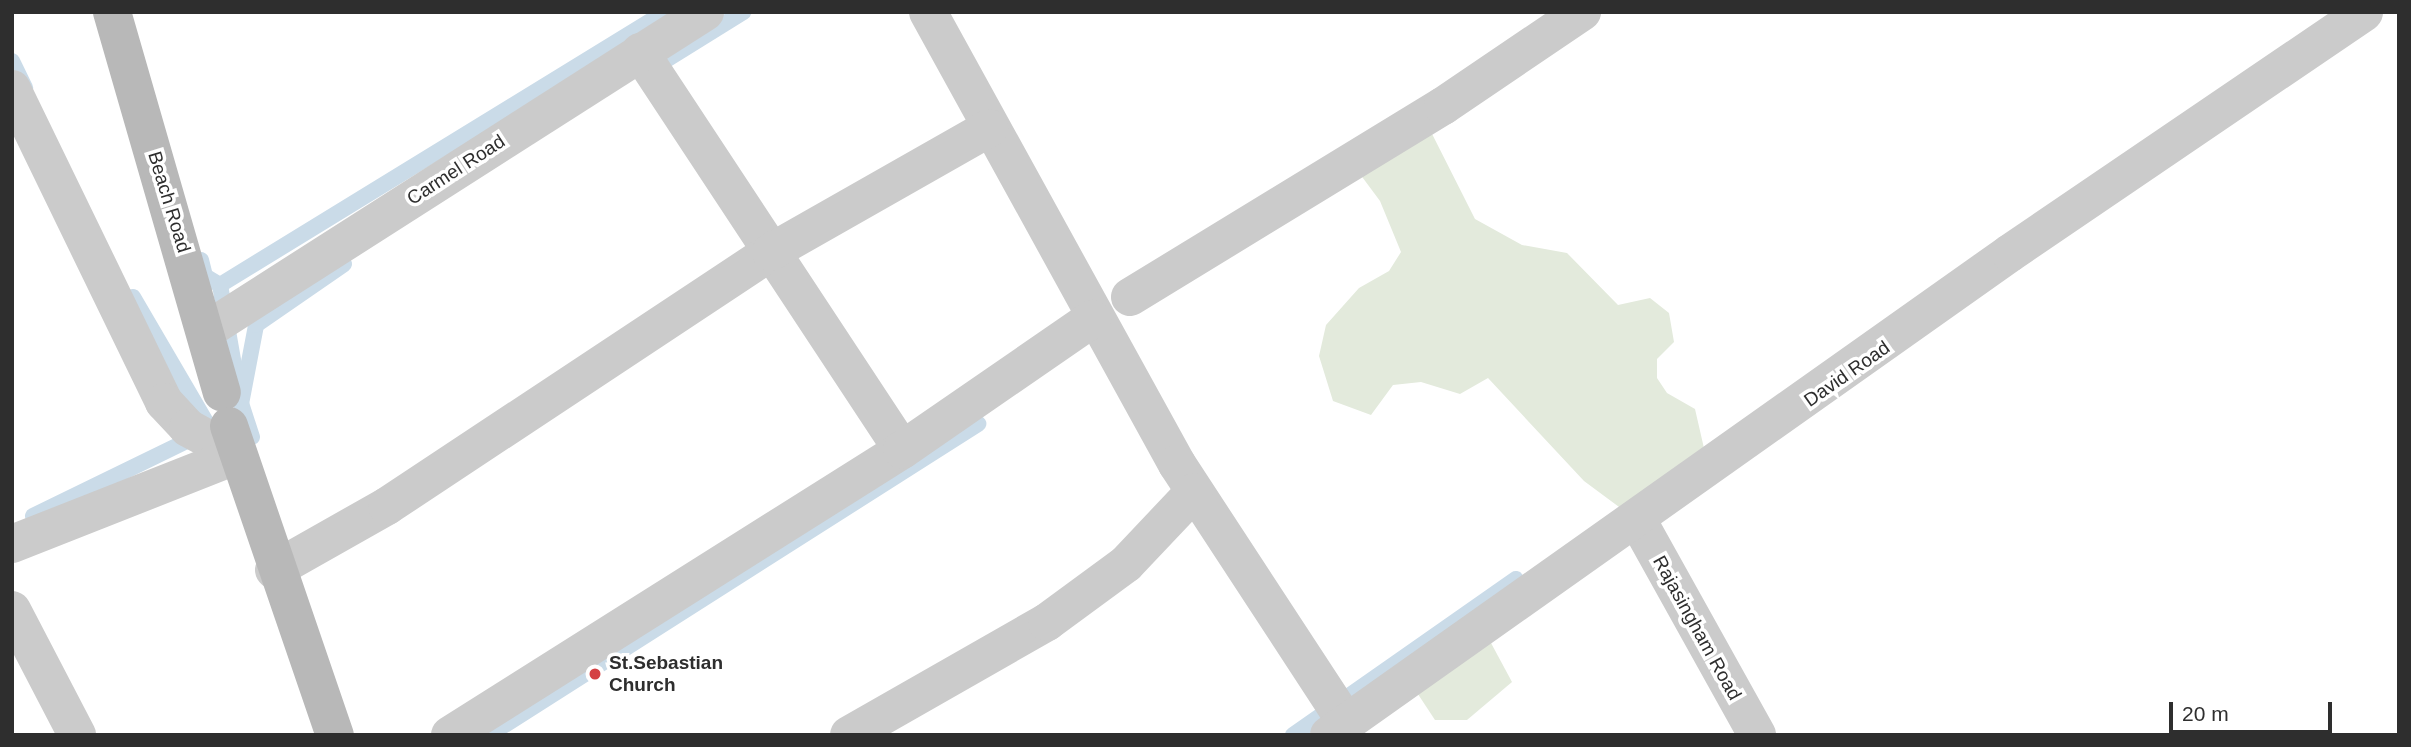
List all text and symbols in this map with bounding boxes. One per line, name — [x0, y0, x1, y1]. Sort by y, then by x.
street label: Carmel Road — [403, 130, 509, 210]
street label: Beach Road — [143, 149, 195, 255]
street label: David Road — [1800, 336, 1894, 412]
street label: Rajasingham Road — [1648, 552, 1746, 704]
place label: St.Sebastian Church — [609, 652, 723, 696]
marker: St.Sebastian Church — [587, 666, 603, 682]
scale bar — [2173, 688, 2336, 732]
text: 20 m — [2182, 702, 2229, 725]

